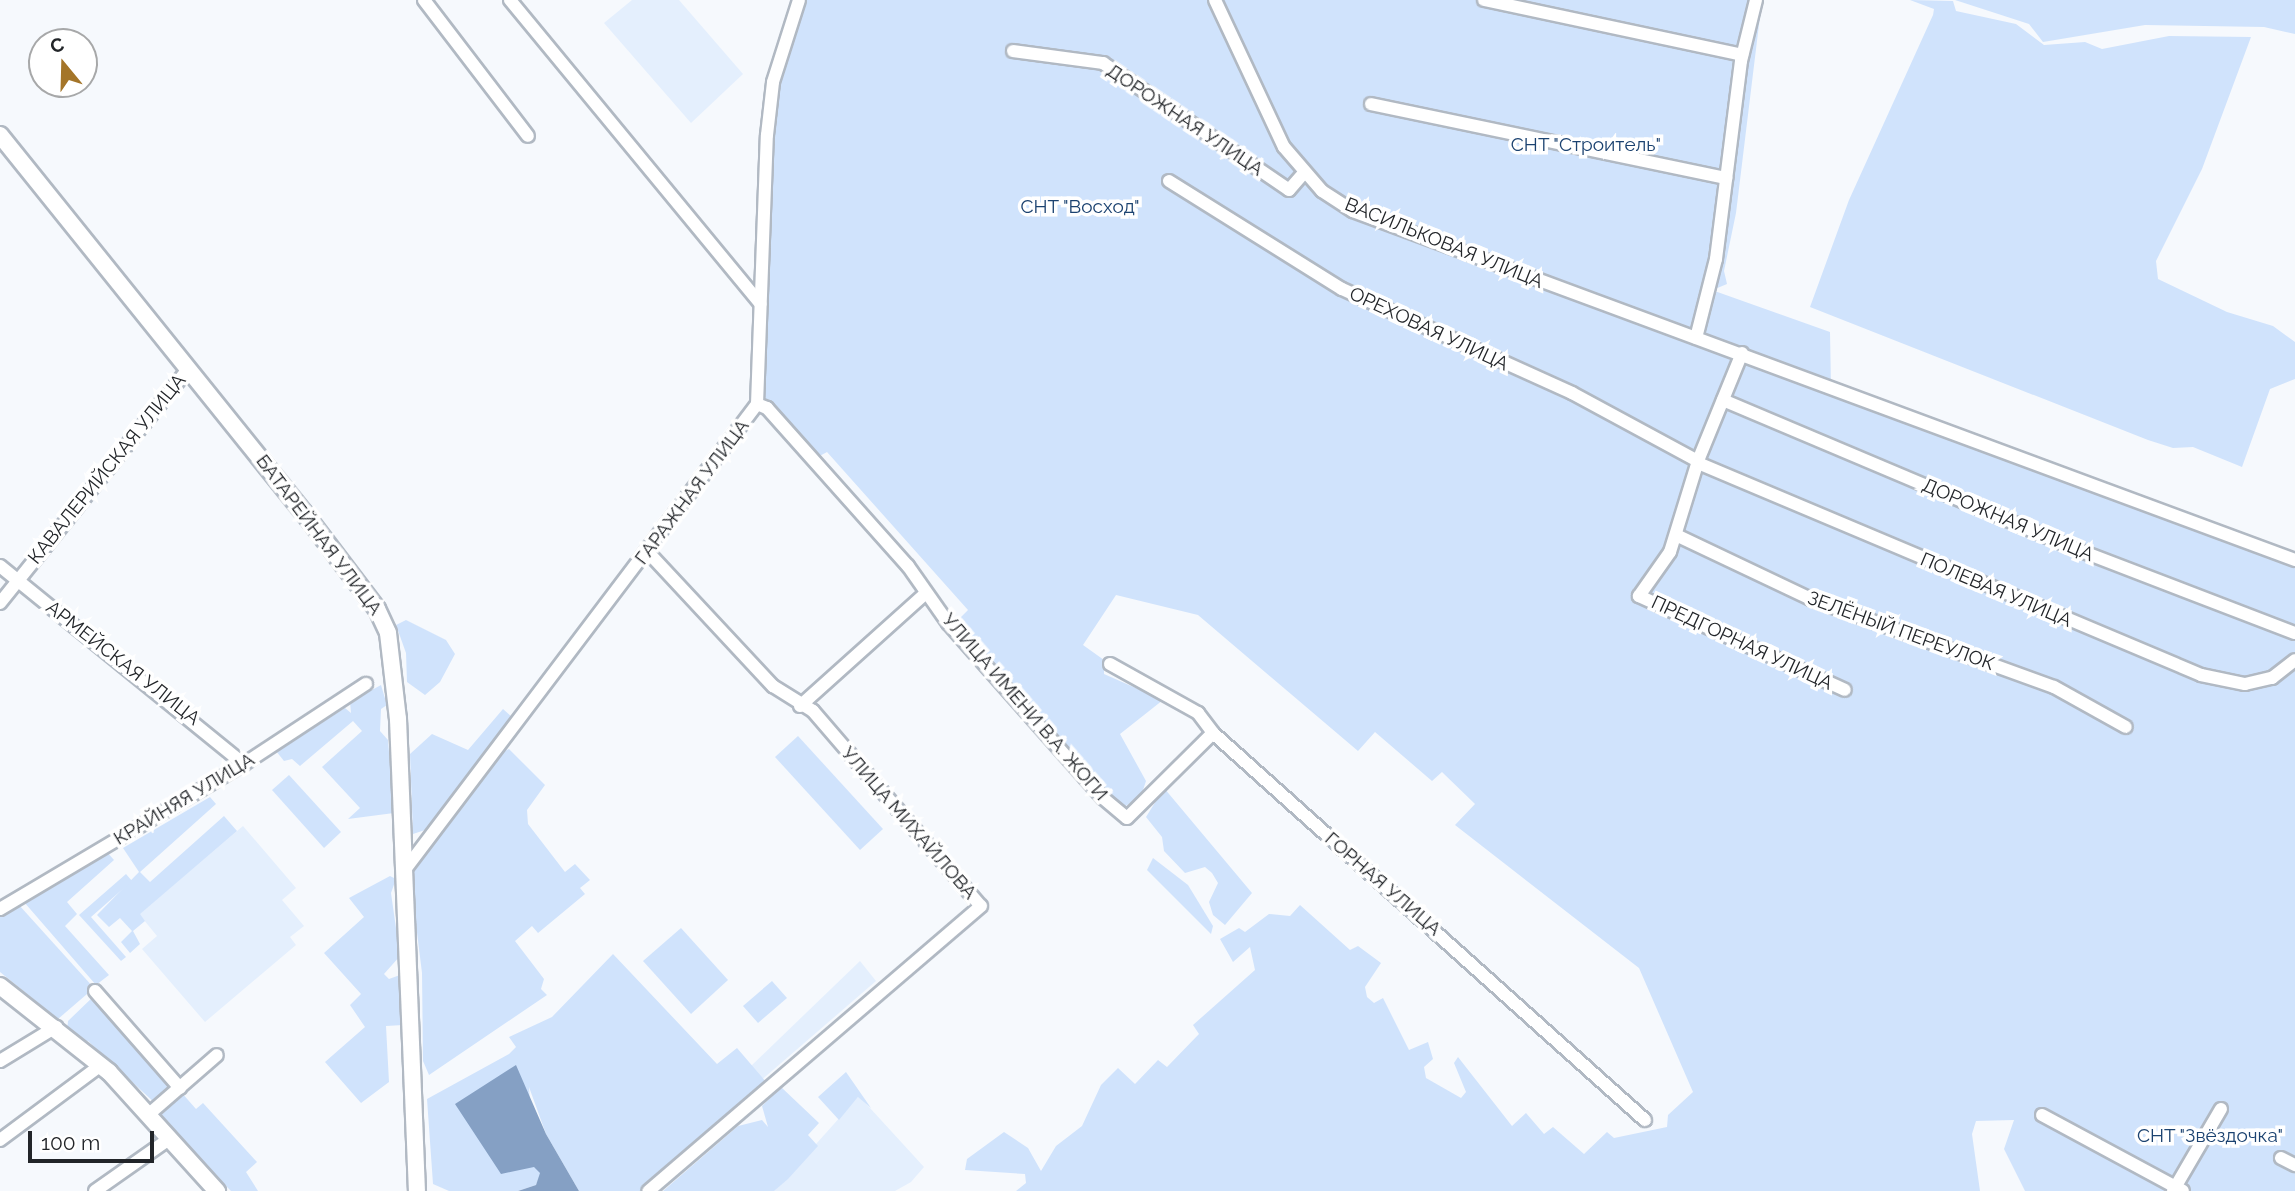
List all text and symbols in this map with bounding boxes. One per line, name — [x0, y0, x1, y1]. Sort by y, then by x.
north arrow — [28, 28, 98, 98]
text: С — [47, 33, 67, 58]
street label: ДОРОЖНАЯ УЛИЦА — [1102, 59, 1268, 181]
park label: СНТ "Строитель" — [1510, 134, 1662, 156]
street label: ВАСИЛЬКОВАЯ УЛИЦА — [1341, 193, 1547, 293]
park label: СНТ "Восход" — [1020, 196, 1140, 218]
street label: ОРЕХОВАЯ УЛИЦА — [1346, 282, 1512, 376]
street label: КАВАЛЕРИЙСКАЯ УЛИЦА — [23, 369, 191, 569]
street label: ГАРАЖНАЯ УЛИЦА — [630, 415, 754, 569]
street label: БАТАРЕЙНАЯ УЛИЦА — [251, 450, 387, 620]
street label: ДОРОЖНАЯ УЛИЦА — [1919, 474, 2097, 566]
street label: ПОЛЕВАЯ УЛИЦА — [1917, 548, 2075, 632]
street label: ЗЕЛЁНЫЙ ПЕРЕУЛОК — [1804, 587, 1998, 675]
street label: ПРЕДГОРНАЯ УЛИЦА — [1648, 591, 1836, 695]
street label: АРМЕЙСКАЯ УЛИЦА — [42, 596, 204, 730]
street label: УЛИЦА ИМЕНИ В.А. ЖОГИ — [937, 608, 1113, 806]
street label: УЛИЦА МИХАЙЛОВА — [836, 742, 982, 904]
street label: КРАЙНЯЯ УЛИЦА — [110, 748, 258, 850]
street label: ГОРНАЯ УЛИЦА — [1320, 827, 1446, 941]
scale bar — [32, 1118, 158, 1162]
park label: СНТ "Звёздочка" — [2136, 1125, 2284, 1147]
text: 100 m — [41, 1130, 100, 1155]

